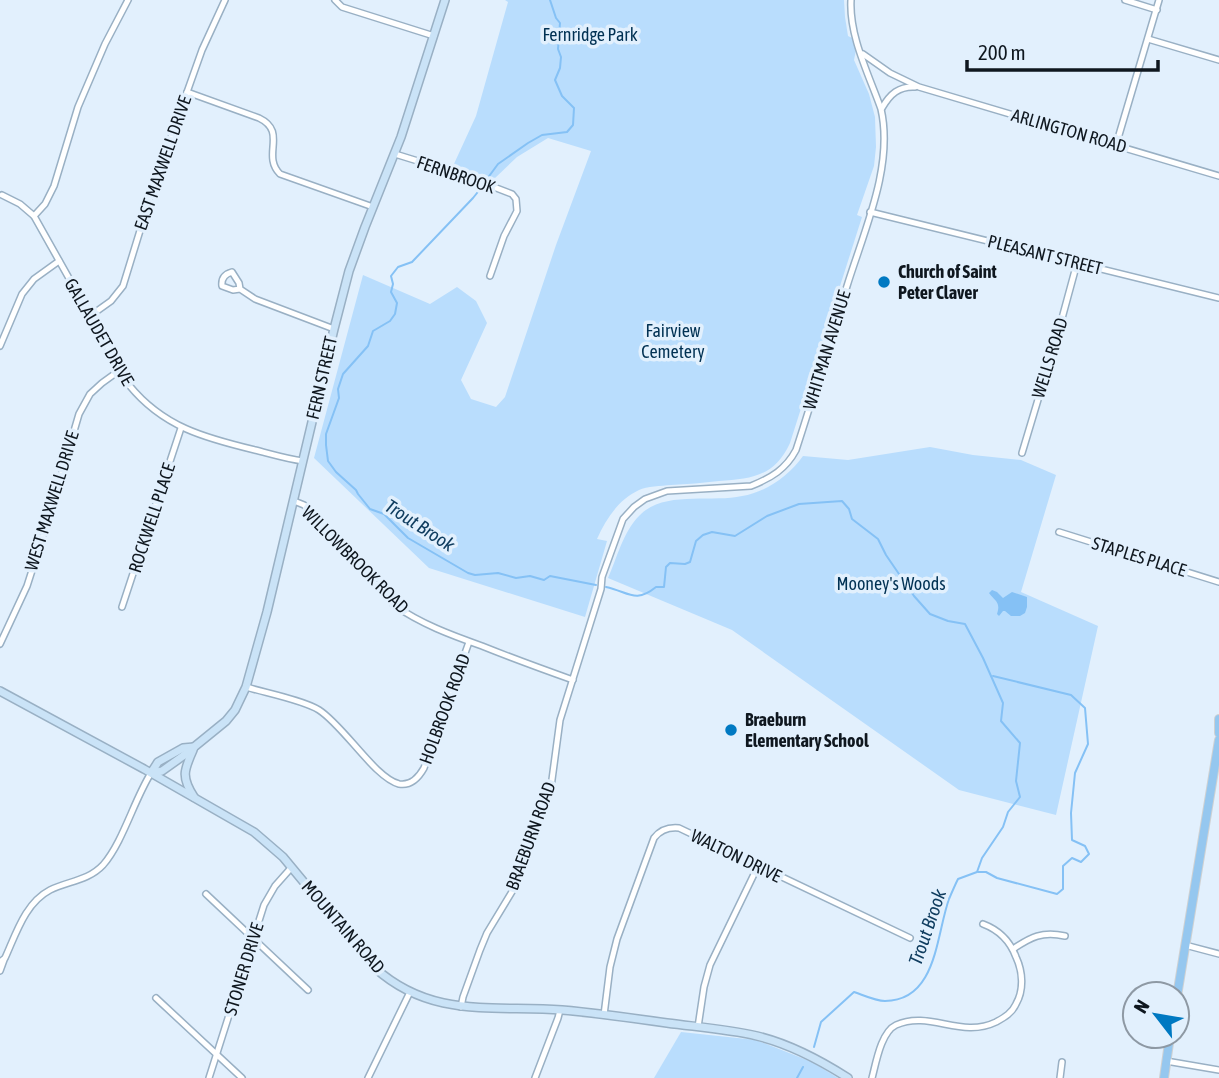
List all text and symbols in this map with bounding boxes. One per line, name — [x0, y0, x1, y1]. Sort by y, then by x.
park label: Fernridge Park — [542, 24, 638, 45]
scale bar — [967, 28, 1158, 72]
text: 200 m — [978, 40, 1026, 64]
street label: EAST MAXWELL DRIVE — [130, 93, 195, 233]
street label: ARLINGTON ROAD — [1009, 104, 1129, 157]
street label: FERNBROOK — [414, 151, 498, 198]
street label: PLEASANT STREET — [986, 230, 1105, 279]
place label: Church of Saint Peter Claver — [898, 261, 997, 303]
marker: Church of Saint Peter Claver — [876, 274, 892, 290]
street label: GALLAUDET DRIVE — [60, 275, 139, 389]
street label: WHITMAN AVENUE — [798, 287, 855, 412]
street label: WELLS ROAD — [1027, 315, 1072, 401]
park label: Fairview Cemetery — [641, 320, 705, 362]
street label: FERN STREET — [302, 334, 341, 422]
street label: WEST MAXWELL DRIVE — [20, 428, 83, 573]
street label: ROCKWELL PLACE — [124, 460, 179, 575]
water label: Trout Brook — [381, 494, 460, 556]
street label: WILLOWBROOK ROAD — [298, 502, 413, 617]
street label: STAPLES PLACE — [1089, 532, 1189, 581]
park label: Mooney's Woods — [836, 573, 946, 594]
street label: HOLBROOK ROAD — [415, 651, 474, 767]
place label: Braeburn Elementary School — [745, 709, 869, 751]
marker: Braeburn Elementary School — [723, 722, 739, 738]
street label: BRAEBURN ROAD — [501, 779, 560, 893]
street label: WALTON DRIVE — [688, 825, 785, 887]
street label: MOUNTAIN ROAD — [297, 876, 389, 977]
water label: Trout Brook — [904, 886, 950, 968]
street label: STONER DRIVE — [220, 920, 268, 1018]
north arrow — [1121, 980, 1191, 1050]
text: N — [1129, 996, 1154, 1017]

